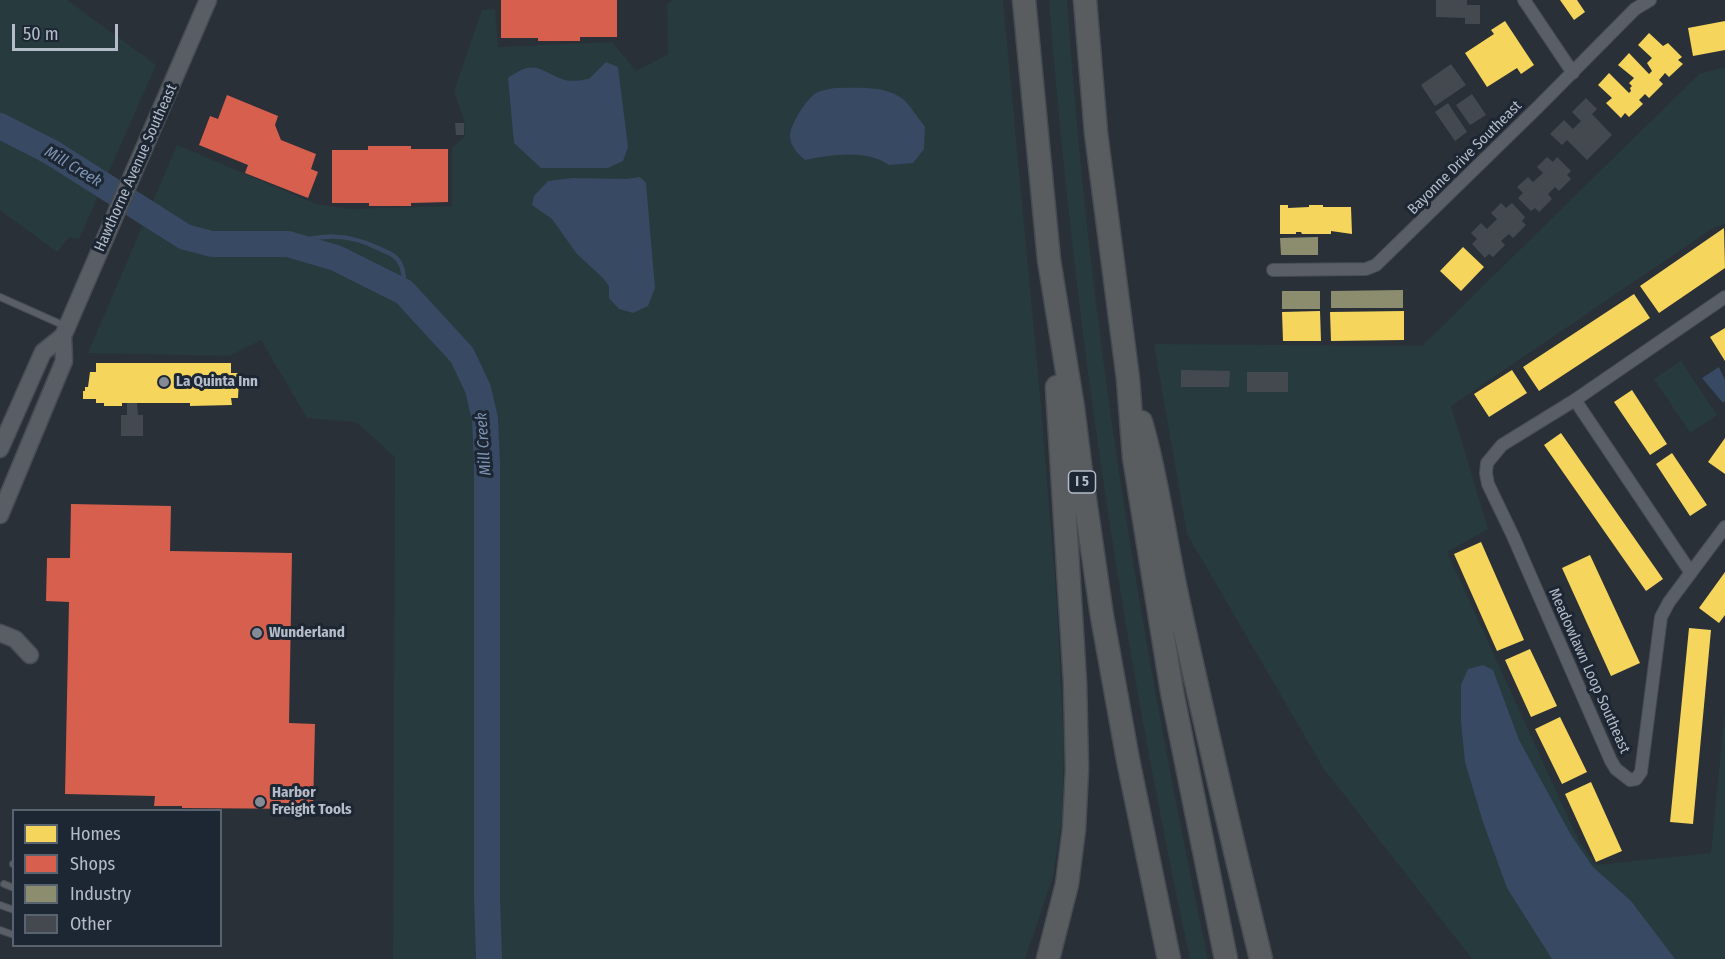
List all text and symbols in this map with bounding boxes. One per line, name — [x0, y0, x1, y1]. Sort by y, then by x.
scale bar — [15, 12, 122, 50]
text: 50 m — [23, 23, 59, 45]
street label: Hawthorne Avenue Southeast — [91, 81, 181, 255]
street label: Bayonne Drive Southeast — [1404, 97, 1526, 219]
water label: Mill Creek — [41, 142, 105, 192]
place label: La Quinta Inn — [176, 373, 258, 391]
marker: La Quinta Inn — [157, 375, 171, 389]
water label: Mill Creek — [472, 412, 496, 476]
road number: I 5 — [1068, 471, 1096, 493]
street label: Meadowlawn Loop Southeast — [1544, 586, 1634, 756]
place label: Wunderland — [269, 624, 345, 642]
marker: Wunderland — [250, 626, 264, 640]
place label: Harbor Freight Tools — [272, 784, 352, 819]
marker: Harbor Freight Tools — [253, 795, 267, 809]
legend — [12, 809, 222, 947]
text: Homes — [70, 823, 121, 845]
text: Shops — [70, 853, 115, 875]
text: Industry — [70, 883, 131, 905]
text: Other — [70, 913, 112, 935]

